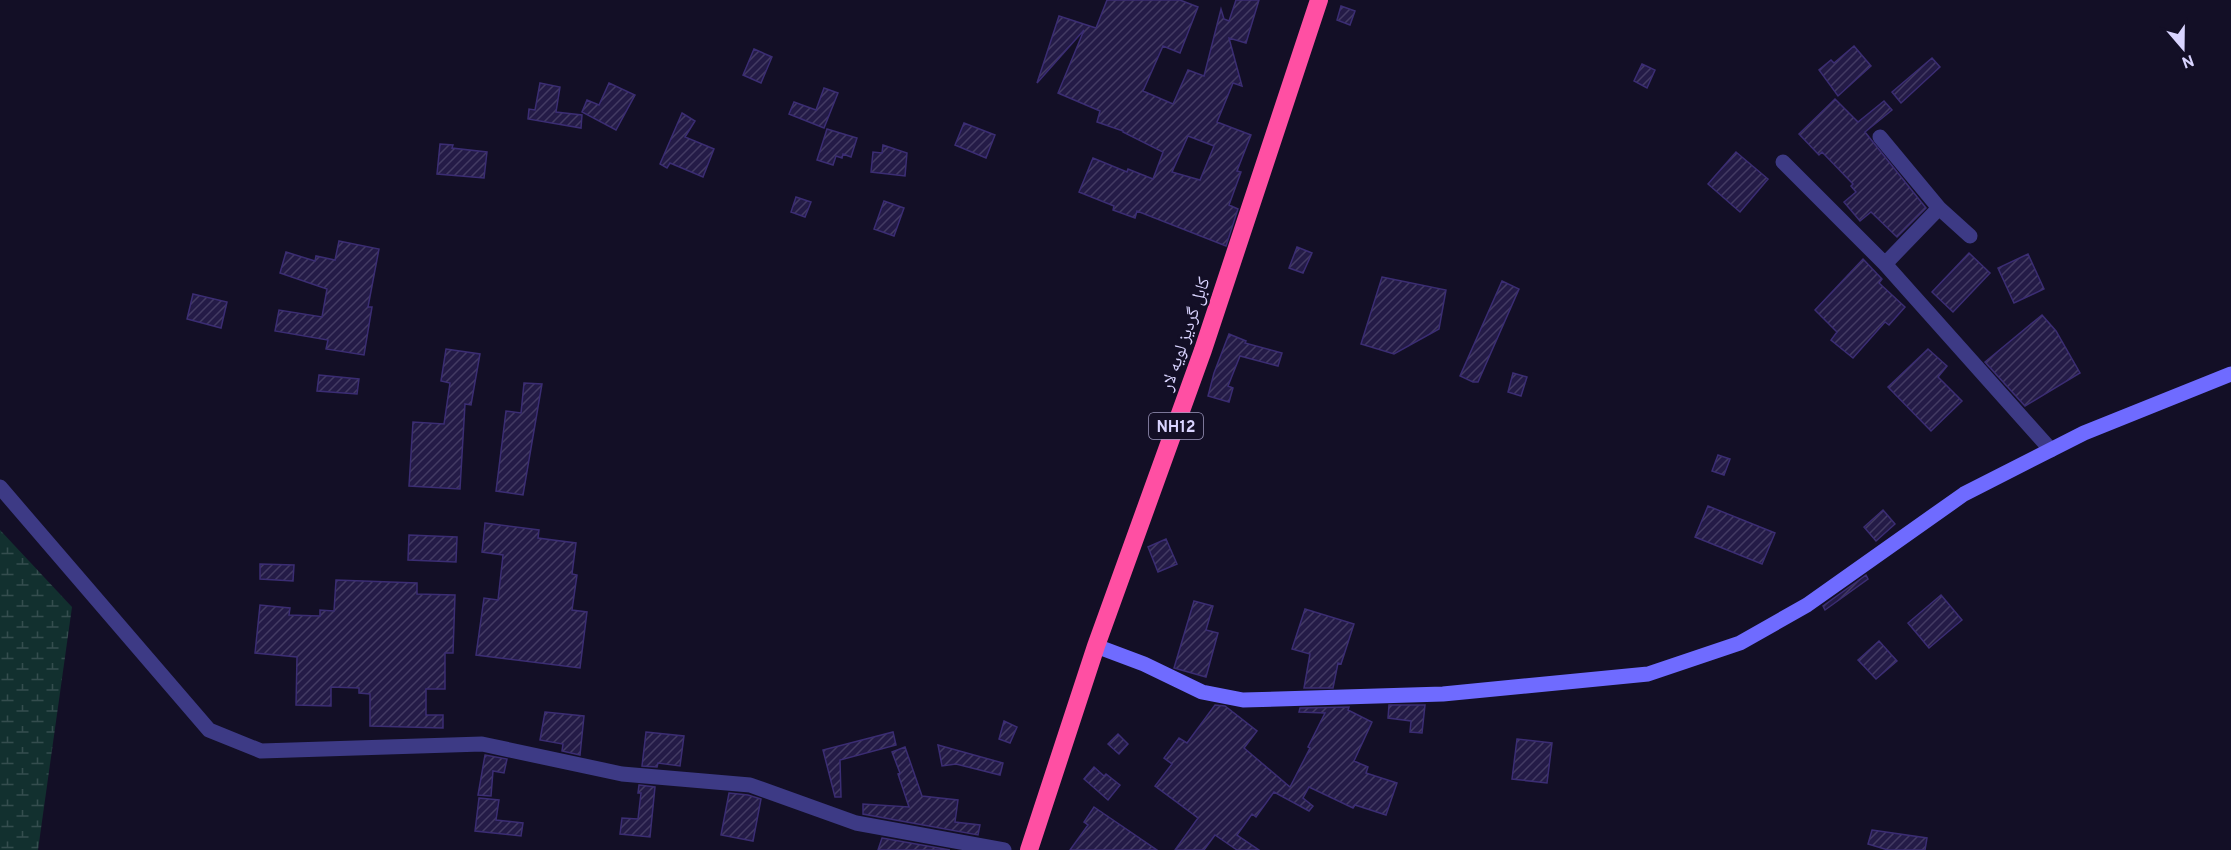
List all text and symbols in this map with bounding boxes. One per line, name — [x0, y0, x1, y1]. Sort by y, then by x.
north arrow — [2153, 18, 2213, 78]
text: N — [2179, 49, 2196, 72]
street label: کابل گردیز لویه لار — [1156, 274, 1217, 395]
road number: NH12 — [1149, 413, 1203, 439]

